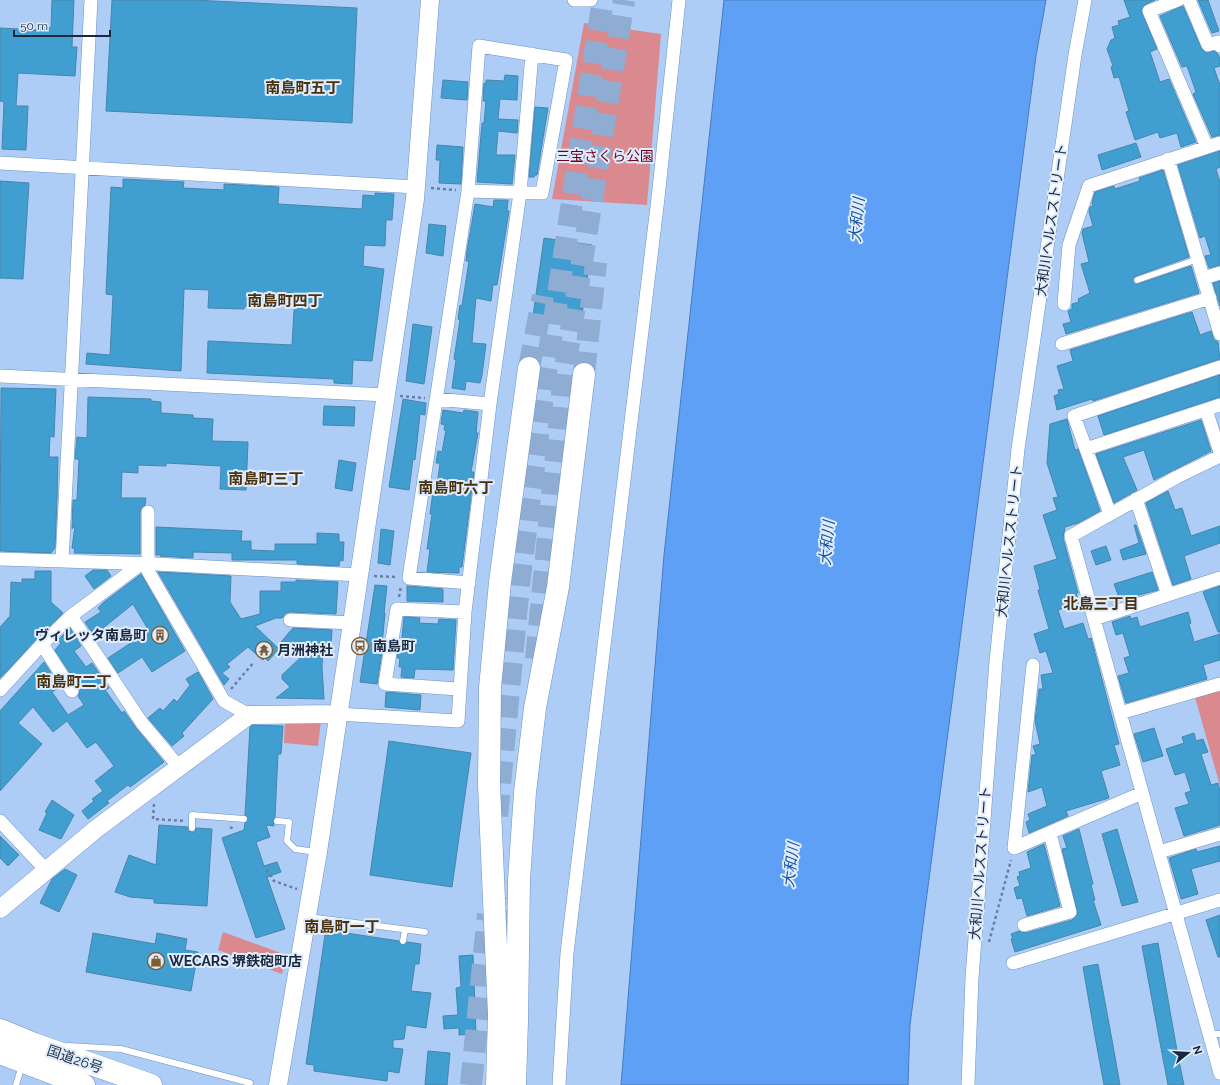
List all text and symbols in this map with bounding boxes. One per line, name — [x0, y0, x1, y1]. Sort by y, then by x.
scale bar — [14, 12, 110, 38]
text: 50 m — [20, 19, 48, 33]
district label: 南島町五丁 — [265, 79, 341, 97]
street label: 大和川ヘルスストリート — [1032, 143, 1070, 297]
park label: 三宝さくら公園 — [556, 148, 654, 164]
water label: 大和川 — [846, 195, 868, 243]
district label: 南島町四丁 — [247, 292, 323, 310]
street label: 大和川ヘルスストリート — [993, 464, 1025, 618]
district label: 南島町三丁 — [228, 470, 304, 488]
district label: 南島町六丁 — [418, 479, 494, 497]
water label: 大和川 — [816, 518, 838, 566]
district label: 北島三丁目 — [1063, 595, 1139, 613]
building icon: ヴィレッタ南島町 — [150, 625, 170, 645]
place label: ヴィレッタ南島町 — [35, 627, 147, 643]
bus stop icon: 南島町 — [350, 636, 370, 656]
place label: 南島町 — [373, 638, 415, 654]
temple icon: 月洲神社 — [254, 640, 274, 660]
place label: 月洲神社 — [277, 642, 333, 658]
district label: 南島町二丁 — [36, 673, 112, 691]
street label: 大和川ヘルスストリート — [967, 786, 993, 940]
water label: 大和川 — [779, 840, 803, 888]
district label: 南島町一丁 — [304, 918, 380, 936]
shop icon: WECARS 堺鉄砲町店 — [146, 951, 166, 971]
place label: WECARS 堺鉄砲町店 — [169, 953, 302, 969]
north arrow — [1168, 1033, 1208, 1073]
street label: 国道26号 — [45, 1042, 105, 1076]
text: N — [1190, 1044, 1205, 1056]

